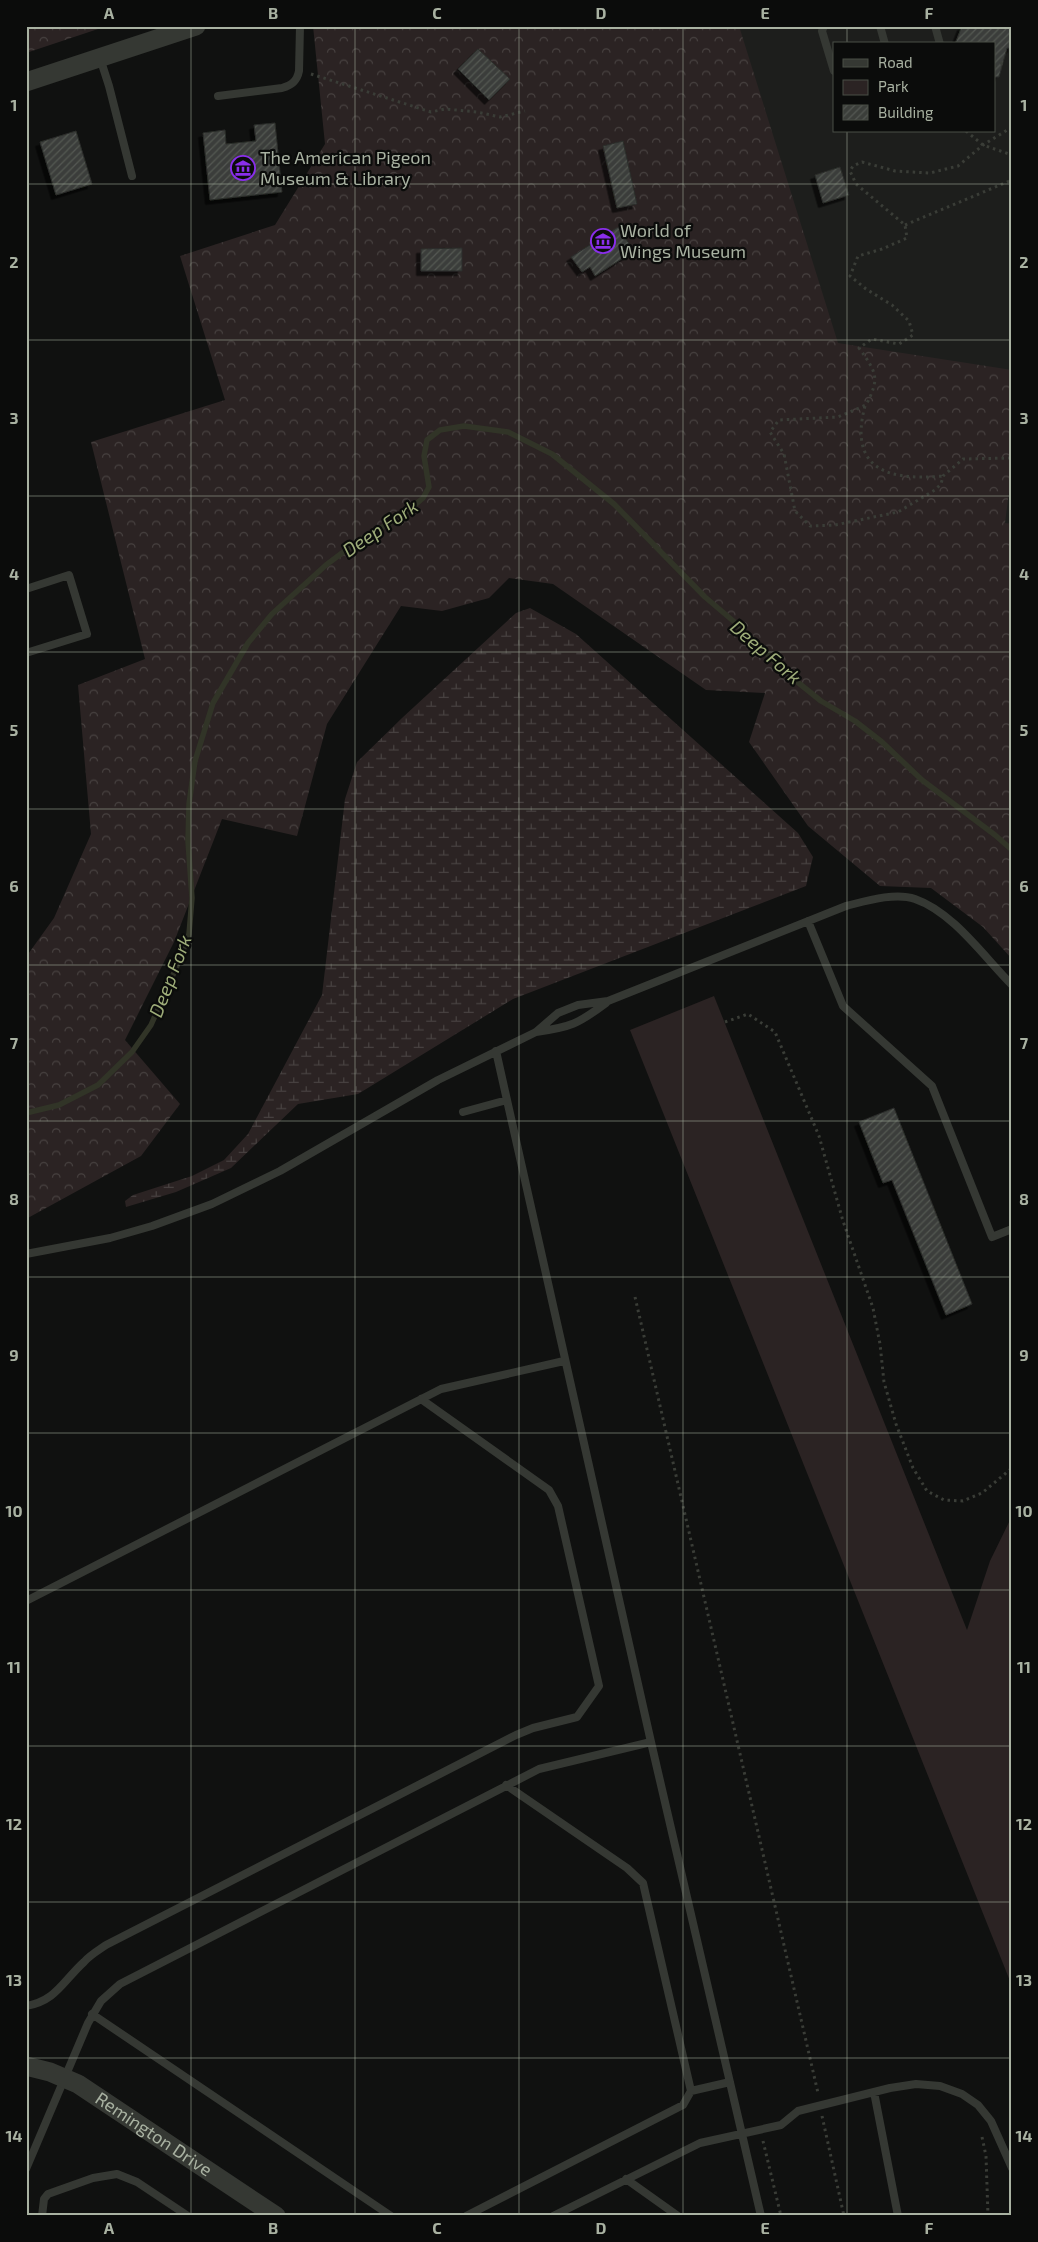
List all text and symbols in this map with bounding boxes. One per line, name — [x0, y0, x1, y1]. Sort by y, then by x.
text: A — [104, 3, 115, 22]
text: B — [268, 3, 278, 22]
text: C — [432, 3, 442, 22]
text: D — [596, 3, 607, 22]
text: E — [760, 3, 770, 22]
text: F — [925, 3, 934, 22]
legend — [833, 42, 996, 132]
text: Road — [878, 53, 913, 71]
text: Park — [878, 77, 909, 95]
text: 1 — [11, 95, 17, 114]
text: 1 — [1021, 95, 1027, 114]
text: Building — [878, 103, 934, 121]
place label: The American Pigeon Museum & Library — [260, 146, 431, 189]
museum icon: The American Pigeon Museum & Library — [230, 155, 256, 181]
place label: World of Wings Museum — [620, 219, 746, 262]
museum icon: World of Wings Museum — [590, 228, 616, 254]
text: 2 — [9, 252, 19, 271]
text: 2 — [1019, 252, 1029, 271]
text: 3 — [9, 408, 19, 427]
text: 3 — [1019, 408, 1029, 427]
water label: Deep Fork — [338, 494, 422, 561]
text: 4 — [9, 564, 19, 583]
text: 4 — [1019, 564, 1029, 583]
water label: Deep Fork — [726, 615, 806, 689]
text: 5 — [10, 720, 19, 739]
text: 5 — [1020, 720, 1029, 739]
text: 6 — [9, 876, 19, 895]
text: 6 — [1019, 876, 1029, 895]
water label: Deep Fork — [143, 931, 196, 1020]
text: 7 — [10, 1033, 19, 1052]
text: 7 — [1020, 1033, 1029, 1052]
text: 8 — [9, 1189, 19, 1208]
text: 8 — [1019, 1189, 1029, 1208]
text: 9 — [9, 1345, 19, 1364]
text: 9 — [1019, 1345, 1029, 1364]
text: 10 — [5, 1501, 23, 1520]
text: 10 — [1015, 1501, 1033, 1520]
text: 11 — [7, 1657, 21, 1676]
text: 11 — [1017, 1657, 1031, 1676]
text: 12 — [6, 1814, 22, 1833]
text: 12 — [1016, 1814, 1032, 1833]
text: 13 — [6, 1970, 22, 1989]
text: 13 — [1016, 1970, 1032, 1989]
street label: Remington Drive — [92, 2087, 217, 2180]
text: 14 — [5, 2126, 23, 2145]
text: 14 — [1015, 2126, 1033, 2145]
text: A — [104, 2218, 115, 2237]
text: B — [268, 2218, 278, 2237]
text: C — [432, 2218, 442, 2237]
text: D — [596, 2218, 607, 2237]
text: E — [760, 2218, 770, 2237]
text: F — [925, 2218, 934, 2237]

